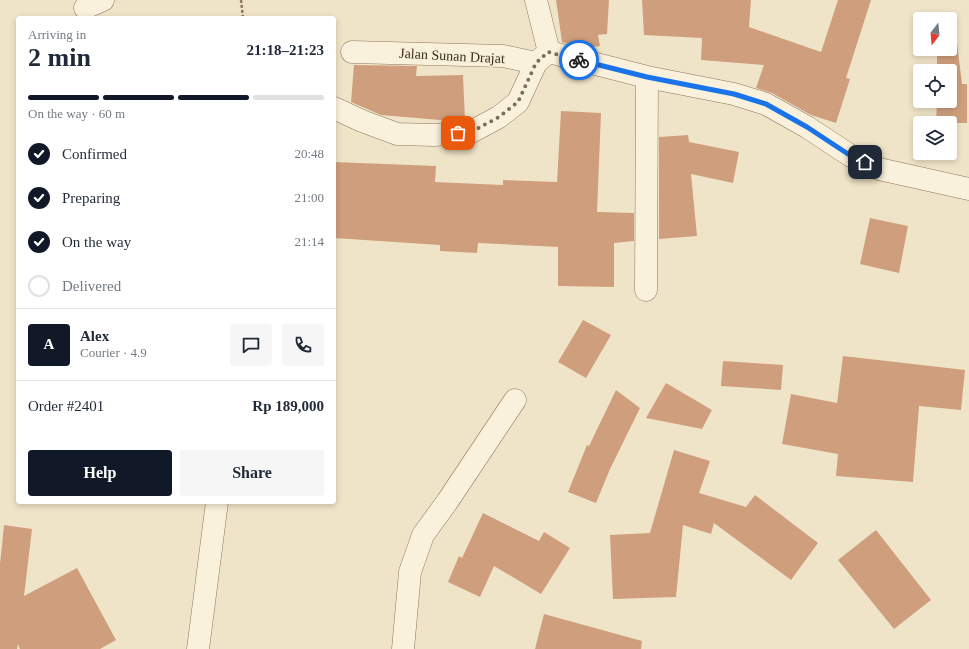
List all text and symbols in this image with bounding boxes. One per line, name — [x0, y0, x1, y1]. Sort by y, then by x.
north arrow — [913, 12, 957, 56]
map controls — [913, 12, 957, 160]
text: Arriving in — [28, 27, 86, 42]
courier — [559, 40, 599, 80]
text: 21:18–21:23 — [247, 42, 324, 58]
text: 2 min — [28, 43, 91, 72]
street label: Jalan Sunan Drajat — [399, 46, 505, 66]
icon: bike — [568, 49, 590, 71]
button: locate — [913, 64, 957, 108]
text: On the way · 60 m — [28, 106, 125, 121]
pin — [441, 116, 475, 150]
button: layers — [913, 116, 957, 160]
icon: bag — [447, 122, 469, 144]
icon: check — [28, 143, 50, 165]
pin — [848, 145, 882, 179]
text: Confirmed — [62, 146, 127, 162]
text: 20:48 — [294, 146, 324, 161]
icon: home — [854, 151, 876, 173]
icon: check — [28, 187, 50, 209]
text: Preparing — [62, 190, 120, 206]
text: 21:00 — [294, 190, 324, 205]
icon: check — [28, 231, 50, 253]
text: On the way — [62, 234, 131, 250]
text: 21:14 — [294, 234, 324, 249]
text: Delivered — [62, 278, 121, 294]
button: chat — [230, 324, 272, 366]
button: phone — [282, 324, 324, 366]
text: Alex — [80, 328, 109, 344]
text: A — [44, 336, 54, 352]
text: Courier · 4.9 — [80, 345, 147, 360]
text: Order #2401 — [28, 398, 104, 414]
text: Rp 189,000 — [252, 398, 324, 414]
button: Help — [28, 450, 172, 496]
button: Share — [180, 450, 324, 496]

